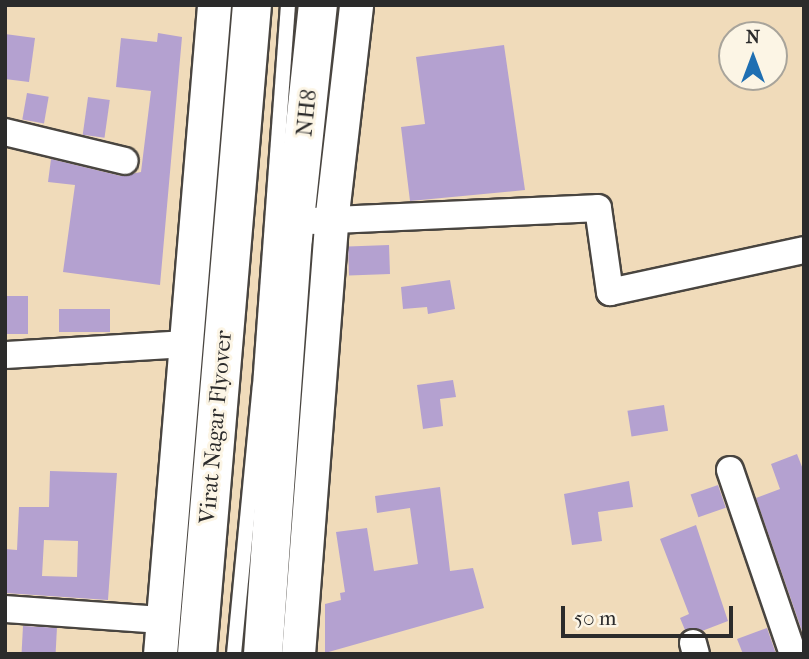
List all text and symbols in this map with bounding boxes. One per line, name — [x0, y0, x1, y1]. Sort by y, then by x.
north arrow — [718, 21, 788, 91]
text: N — [746, 26, 760, 48]
street label: NH8 — [291, 88, 323, 138]
street label: Virat Nagar Flyover — [194, 329, 238, 525]
scale bar — [564, 592, 736, 636]
text: 50 m — [574, 606, 617, 630]

